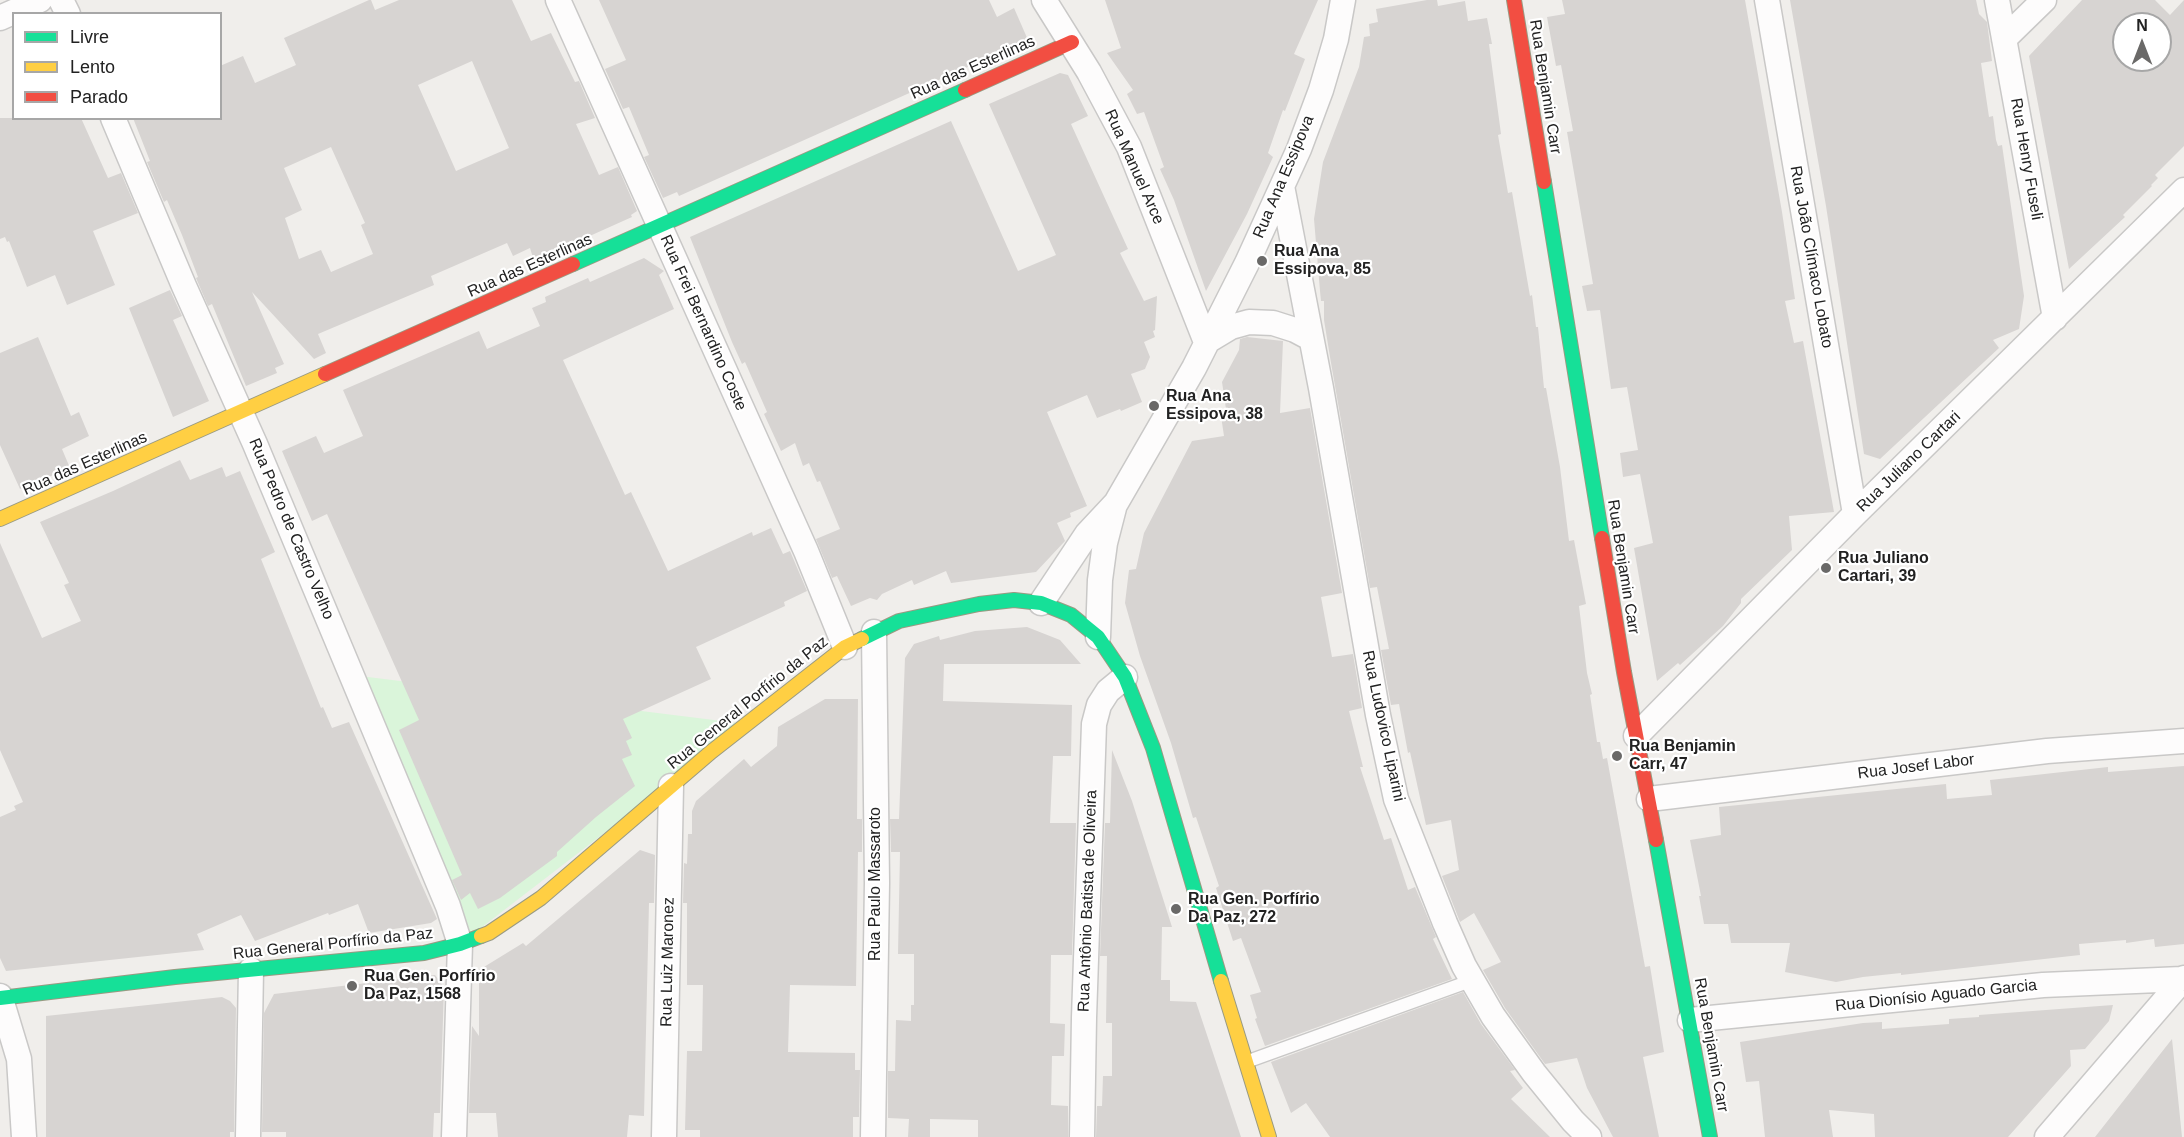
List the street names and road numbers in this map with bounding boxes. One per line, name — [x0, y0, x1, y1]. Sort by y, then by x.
street label: Rua Benjamin Carr — [1525, 18, 1565, 156]
street label: Rua das Esterlinas — [908, 32, 1038, 104]
street label: Rua Henry Fuseli — [2006, 96, 2046, 222]
street label: Rua Manuel Arce — [1100, 107, 1168, 227]
street label: Rua Ana Essipova — [1249, 113, 1319, 241]
street label: Rua João Clímaco Lobato — [1785, 164, 1837, 350]
street label: Rua das Esterlinas — [465, 230, 595, 302]
street label: Rua Frei Bernardino Coste — [656, 232, 750, 414]
street label: Rua Juliano Cartari — [1853, 408, 1965, 516]
street label: Rua das Esterlinas — [20, 428, 150, 500]
street label: Rua Pedro de Castro Velho — [244, 436, 338, 622]
street label: Rua Benjamin Carr — [1603, 498, 1643, 636]
street label: Rua General Porfírio da Paz — [664, 632, 832, 774]
street label: Rua Ludovico Liparini — [1358, 649, 1408, 803]
street label: Rua Josef Labor — [1857, 750, 1975, 784]
street label: Rua Antônio Batista de Oliveira — [1075, 790, 1101, 1012]
street label: Rua Paulo Massaroto — [866, 807, 886, 961]
street label: Rua Luiz Maronez — [657, 897, 679, 1027]
street label: Rua General Porfírio da Paz — [232, 924, 434, 964]
street label: Rua Benjamin Carr — [1690, 976, 1732, 1114]
street label: Rua Dionísio Aguado Garcia — [1834, 976, 2038, 1016]

